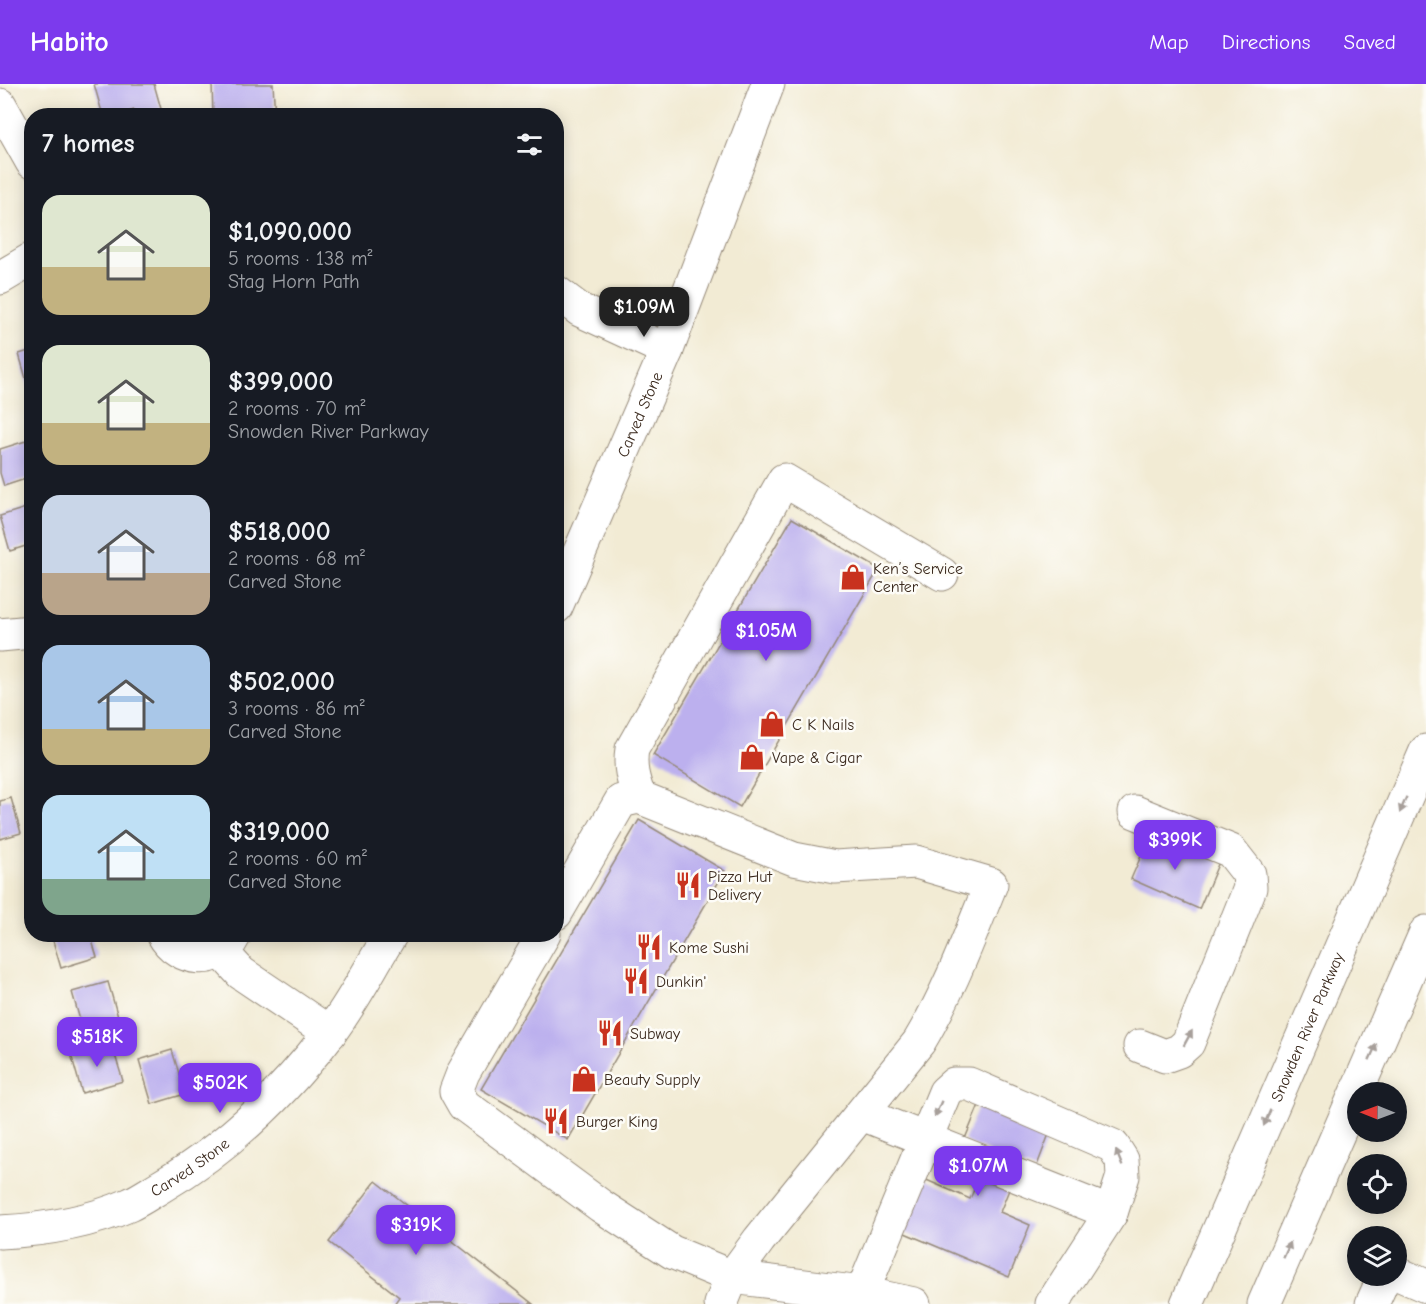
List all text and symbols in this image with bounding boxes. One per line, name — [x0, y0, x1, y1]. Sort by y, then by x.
text: Habito — [30, 26, 109, 58]
text: Map — [1149, 30, 1189, 54]
text: Directions — [1222, 30, 1311, 54]
text: Saved — [1344, 30, 1396, 54]
icon: filters — [513, 128, 546, 161]
text: 7 homes — [42, 129, 135, 159]
text: $1,090,000 — [228, 217, 352, 247]
icon: home — [90, 219, 162, 291]
text: 5 rooms · 138 m² — [228, 247, 373, 270]
text: Stag Horn Path — [228, 270, 360, 293]
pin: $1.09M — [595, 287, 693, 338]
text: $1.09M — [613, 295, 675, 318]
text: $399,000 — [228, 367, 333, 397]
icon: home — [90, 369, 162, 441]
street label: Carved Stone — [614, 369, 666, 460]
text: 2 rooms · 70 m² — [228, 397, 365, 420]
text: Snowden River Parkway — [228, 420, 429, 443]
text: $518,000 — [228, 517, 331, 547]
icon: home — [90, 519, 162, 591]
text: 2 rooms · 68 m² — [228, 547, 365, 570]
place label: Ken’s Service Center — [873, 560, 963, 596]
shop icon: Ken’s Service Center — [838, 562, 868, 592]
text: Carved Stone — [228, 570, 342, 593]
pin: $1.05M — [717, 611, 815, 662]
text: $1.05M — [735, 619, 797, 642]
text: $502,000 — [228, 667, 335, 697]
icon: home — [90, 669, 162, 741]
text: 3 rooms · 86 m² — [228, 697, 365, 720]
shop icon: C K Nails — [757, 709, 787, 739]
place label: C K Nails — [792, 716, 854, 734]
text: Carved Stone — [228, 720, 342, 743]
shop icon: Vape & Cigar — [737, 742, 767, 772]
place label: Vape & Cigar — [772, 749, 863, 767]
one-way arrow — [1398, 796, 1408, 814]
text: $319,000 — [228, 817, 330, 847]
icon: home — [90, 819, 162, 891]
pin: $399K — [1133, 820, 1217, 871]
text: $399K — [1148, 828, 1202, 851]
text: 2 rooms · 60 m² — [228, 847, 367, 870]
place label: Pizza Hut Delivery — [708, 868, 772, 904]
text: Carved Stone — [228, 870, 342, 893]
restaurant icon: Pizza Hut Delivery — [673, 870, 703, 900]
restaurant icon: Kome Sushi — [634, 932, 664, 962]
place label: Kome Sushi — [669, 939, 749, 957]
street label: Snowden River Parkway — [1268, 949, 1348, 1105]
restaurant icon: Dunkin' — [621, 966, 651, 996]
place label: Dunkin' — [656, 973, 706, 991]
pin: $518K — [55, 1017, 139, 1068]
restaurant icon: Subway — [595, 1018, 625, 1048]
text: $518K — [71, 1025, 123, 1048]
place label: Subway — [630, 1025, 681, 1043]
one-way arrow — [1183, 1029, 1193, 1047]
one-way arrow — [1369, 1044, 1378, 1061]
pin: $502K — [178, 1063, 262, 1114]
shop icon: Beauty Supply — [569, 1064, 599, 1094]
text: $502K — [192, 1071, 248, 1094]
place label: Beauty Supply — [604, 1071, 701, 1089]
north arrow — [1347, 1082, 1407, 1142]
map controls — [1347, 1082, 1407, 1286]
one-way arrow — [933, 1101, 943, 1119]
restaurant icon: Burger King — [541, 1106, 571, 1136]
one-way arrow — [1262, 1110, 1272, 1128]
place label: Burger King — [576, 1113, 658, 1131]
street label: Carved Stone — [147, 1135, 233, 1201]
pin: $1.07M — [929, 1146, 1027, 1197]
one-way arrow — [1114, 1148, 1124, 1166]
text: $1.07M — [948, 1154, 1008, 1177]
button: locate — [1347, 1154, 1407, 1214]
pin: $319K — [374, 1205, 458, 1256]
text: $319K — [390, 1213, 442, 1236]
button: layers — [1347, 1226, 1407, 1286]
one-way arrow — [1282, 1241, 1292, 1259]

